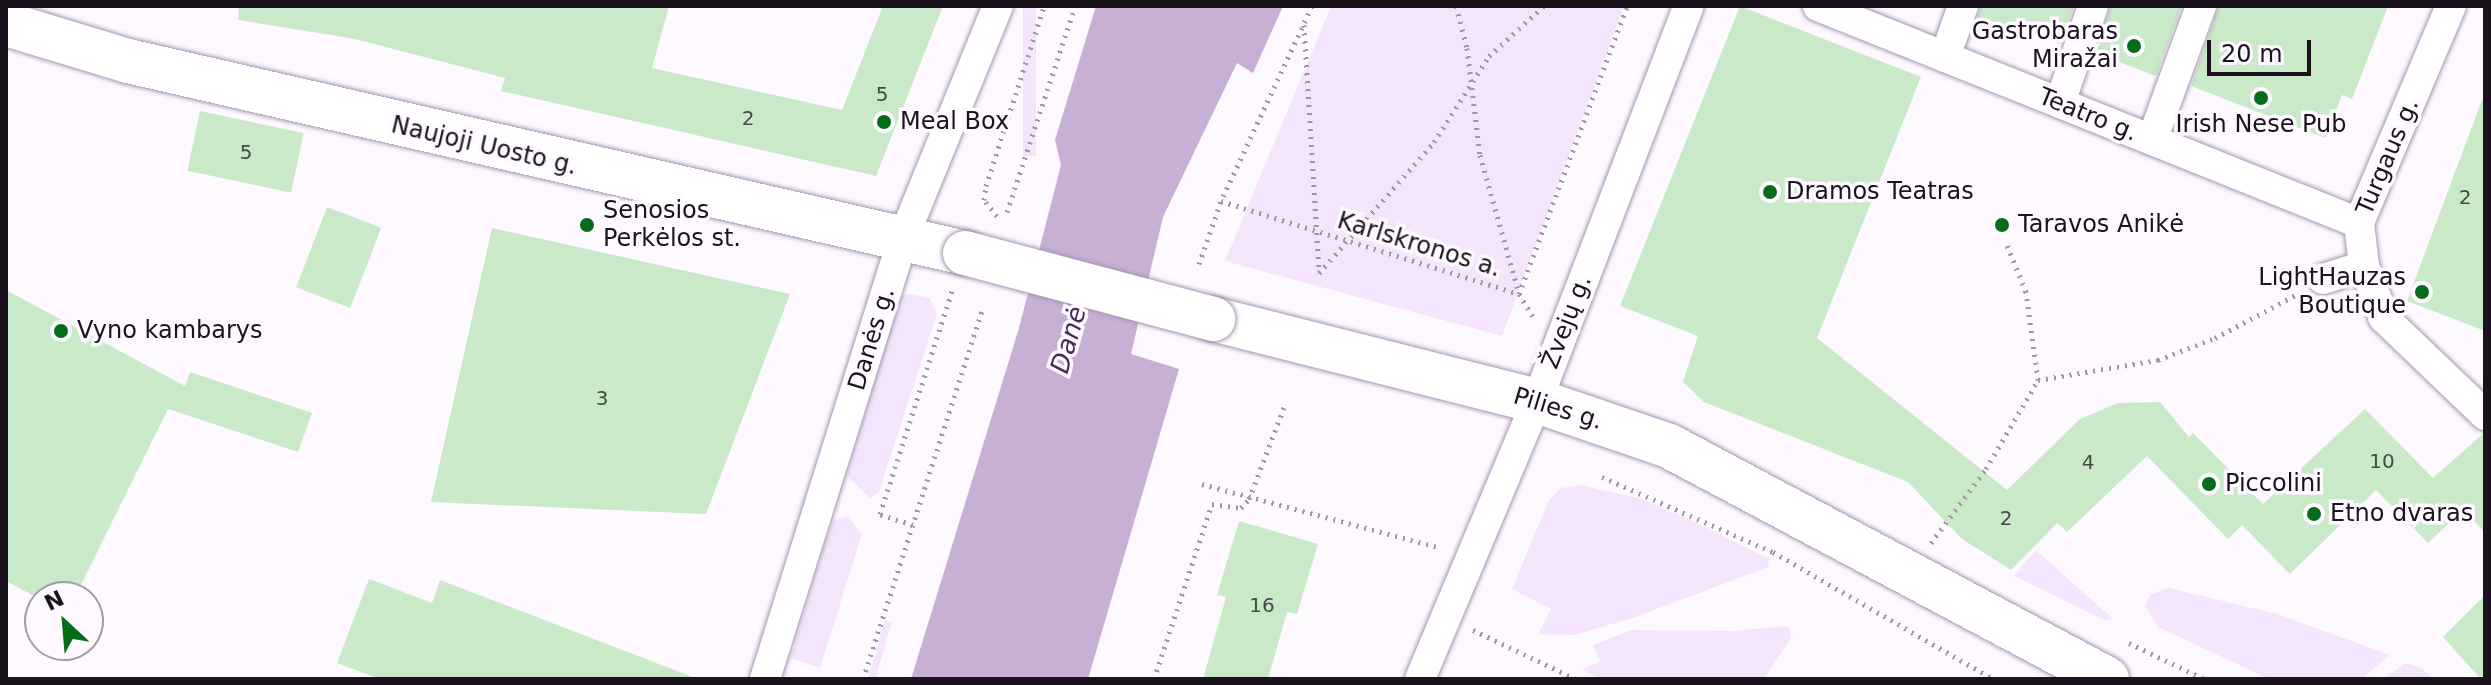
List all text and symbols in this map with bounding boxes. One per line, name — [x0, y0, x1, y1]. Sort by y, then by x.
place label: Gastrobaras Miražai — [1972, 18, 2118, 74]
scale bar — [2211, 24, 2315, 74]
marker: Gastrobaras Miražai — [2125, 37, 2143, 55]
text: 20 m — [2221, 40, 2283, 68]
house number: 5 — [876, 82, 888, 106]
street label: Teatro g. — [2034, 82, 2142, 148]
marker: Irish Nese Pub — [2252, 89, 2270, 107]
street label: Turgaus g. — [2351, 94, 2425, 220]
house number: 2 — [742, 106, 754, 130]
place label: Meal Box — [900, 108, 1009, 136]
street label: Naujoji Uosto g. — [388, 111, 580, 181]
place label: Irish Nese Pub — [2175, 111, 2347, 139]
marker: Meal Box — [875, 113, 893, 131]
house number: 5 — [240, 140, 252, 164]
place label: Dramos Teatras — [1786, 178, 1974, 206]
marker: Dramos Teatras — [1761, 183, 1779, 201]
house number: 2 — [2459, 185, 2471, 209]
place label: Senosios Perkėlos st. — [603, 197, 741, 253]
street label: Karlskronos a. — [1334, 206, 1504, 284]
place label: Taravos Anikė — [2018, 211, 2184, 239]
marker: Senosios Perkėlos st. — [578, 216, 596, 234]
marker: Taravos Anikė — [1993, 216, 2011, 234]
place label: LightHauzas Boutique — [2258, 264, 2406, 320]
street label: Žvejų g. — [1536, 271, 1598, 373]
marker: LightHauzas Boutique — [2413, 283, 2431, 301]
street label: Danės g. — [843, 284, 901, 394]
water label: Danė — [1045, 303, 1093, 377]
place label: Vyno kambarys — [77, 317, 263, 345]
marker: Vyno kambarys — [52, 322, 70, 340]
street label: Pilies g. — [1510, 382, 1606, 436]
house number: 3 — [596, 386, 608, 410]
house number: 10 — [2369, 449, 2395, 473]
house number: 4 — [2082, 450, 2094, 474]
place label: Piccolini — [2225, 470, 2322, 498]
marker: Piccolini — [2200, 475, 2218, 493]
place label: Etno dvaras — [2330, 500, 2473, 528]
marker: Etno dvaras — [2305, 505, 2323, 523]
house number: 2 — [2000, 506, 2012, 530]
north arrow — [24, 581, 104, 661]
text: N — [40, 586, 68, 616]
house number: 16 — [1249, 593, 1275, 617]

